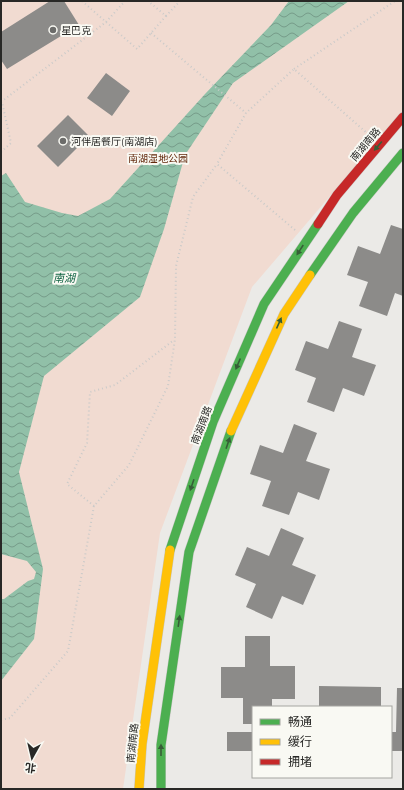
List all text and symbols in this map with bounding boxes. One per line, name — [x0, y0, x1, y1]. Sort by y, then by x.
place label: 星巴克 — [61, 24, 91, 37]
marker: 星巴克 — [48, 25, 58, 35]
street label: 南湖南路 — [348, 125, 383, 164]
place label: 河伴居餐厅(南湖店) — [71, 135, 158, 148]
marker: 河伴居餐厅(南湖店) — [58, 136, 68, 146]
one-way arrow — [373, 141, 382, 152]
park label: 南湖湿地公园 — [128, 152, 188, 165]
one-way arrow — [296, 245, 304, 255]
water label: 南湖 — [53, 271, 77, 285]
one-way arrow — [277, 317, 283, 329]
one-way arrow — [235, 359, 241, 371]
street label: 南湖南路 — [188, 404, 215, 446]
one-way arrow — [225, 436, 231, 448]
one-way arrow — [188, 480, 194, 492]
one-way arrow — [176, 615, 182, 627]
legend — [252, 706, 392, 778]
text: 畅通 — [288, 714, 312, 729]
street label: 南湖南路 — [124, 722, 141, 764]
text: 缓行 — [288, 734, 312, 749]
north arrow — [12, 738, 52, 778]
one-way arrow — [158, 743, 164, 756]
text: 拥堵 — [288, 754, 312, 769]
text: 北 — [24, 760, 37, 776]

